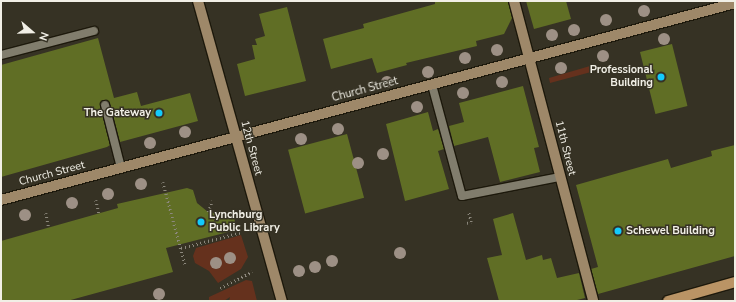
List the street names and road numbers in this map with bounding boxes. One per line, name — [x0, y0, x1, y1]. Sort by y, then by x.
street label: Church Street — [331, 75, 399, 105]
street label: 12th Street — [237, 119, 265, 177]
street label: 11th Street — [552, 119, 578, 177]
street label: Church Street — [18, 159, 86, 189]

